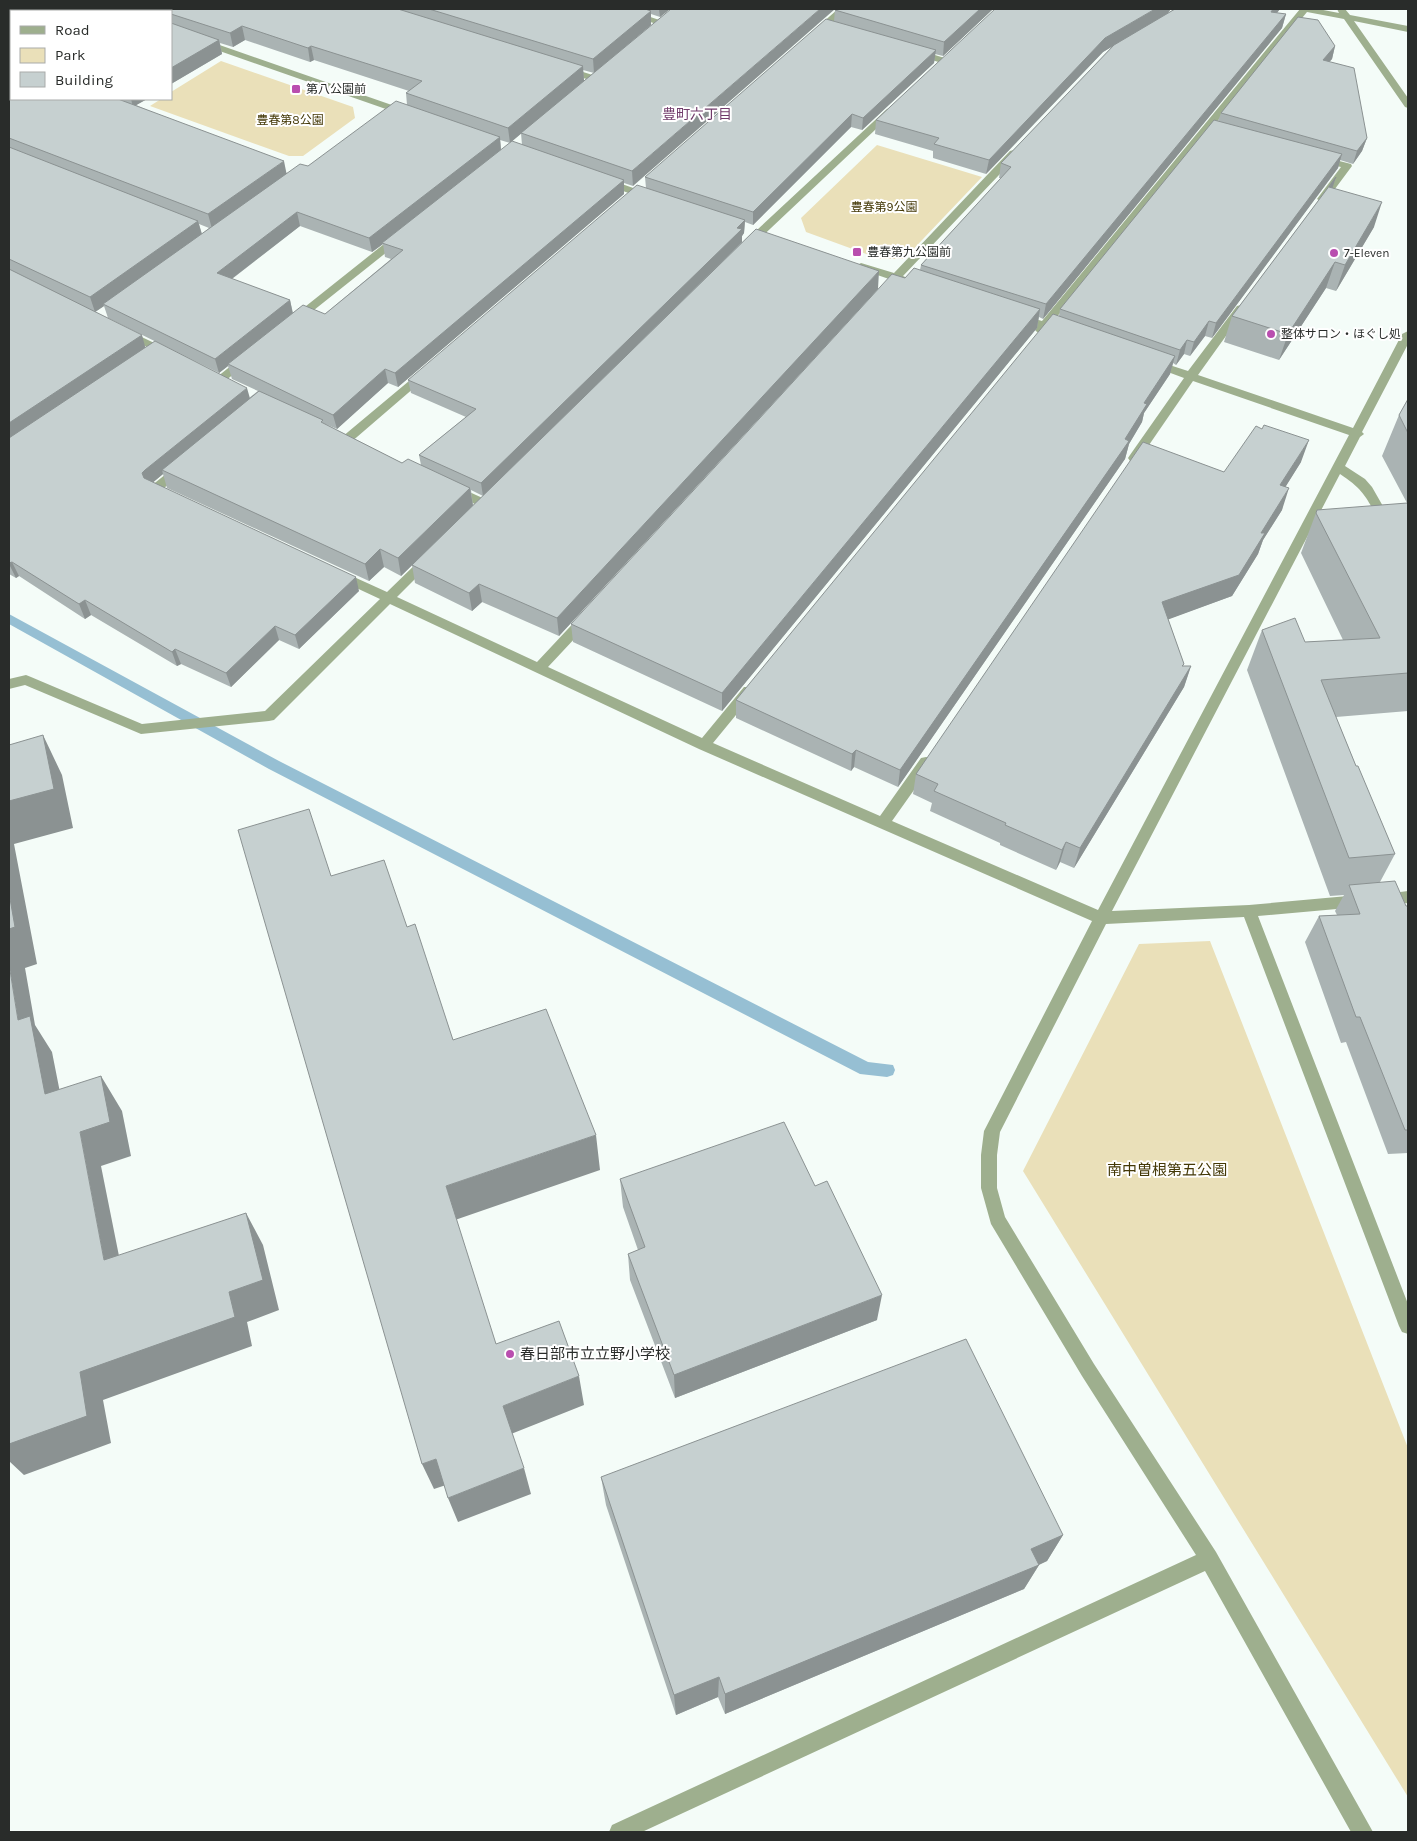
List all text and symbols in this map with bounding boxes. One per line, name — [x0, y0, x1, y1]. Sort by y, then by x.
legend — [10, 10, 172, 100]
text: Road — [55, 21, 90, 39]
text: Park — [55, 46, 85, 64]
text: Building — [55, 71, 113, 89]
place label: 第八公園前 — [306, 82, 366, 96]
marker: 第八公園前 — [290, 83, 302, 95]
district label: 豊町六丁目 — [662, 106, 732, 123]
park label: 豊春第8公園 — [256, 113, 324, 127]
park label: 豊春第9公園 — [851, 200, 917, 214]
place label: 豊春第九公園前 — [867, 245, 951, 259]
marker: 豊春第九公園前 — [851, 246, 863, 258]
place label: 7-Eleven — [1344, 246, 1390, 260]
marker: 7-Eleven — [1328, 247, 1340, 259]
place label: 整体サロン・ほぐし処 — [1281, 327, 1401, 341]
marker: 整体サロン・ほぐし処 — [1265, 328, 1277, 340]
park label: 南中曽根第五公園 — [1107, 1161, 1227, 1179]
place label: 春日部市立立野小学校 — [520, 1345, 670, 1363]
marker: 春日部市立立野小学校 — [504, 1348, 516, 1360]

